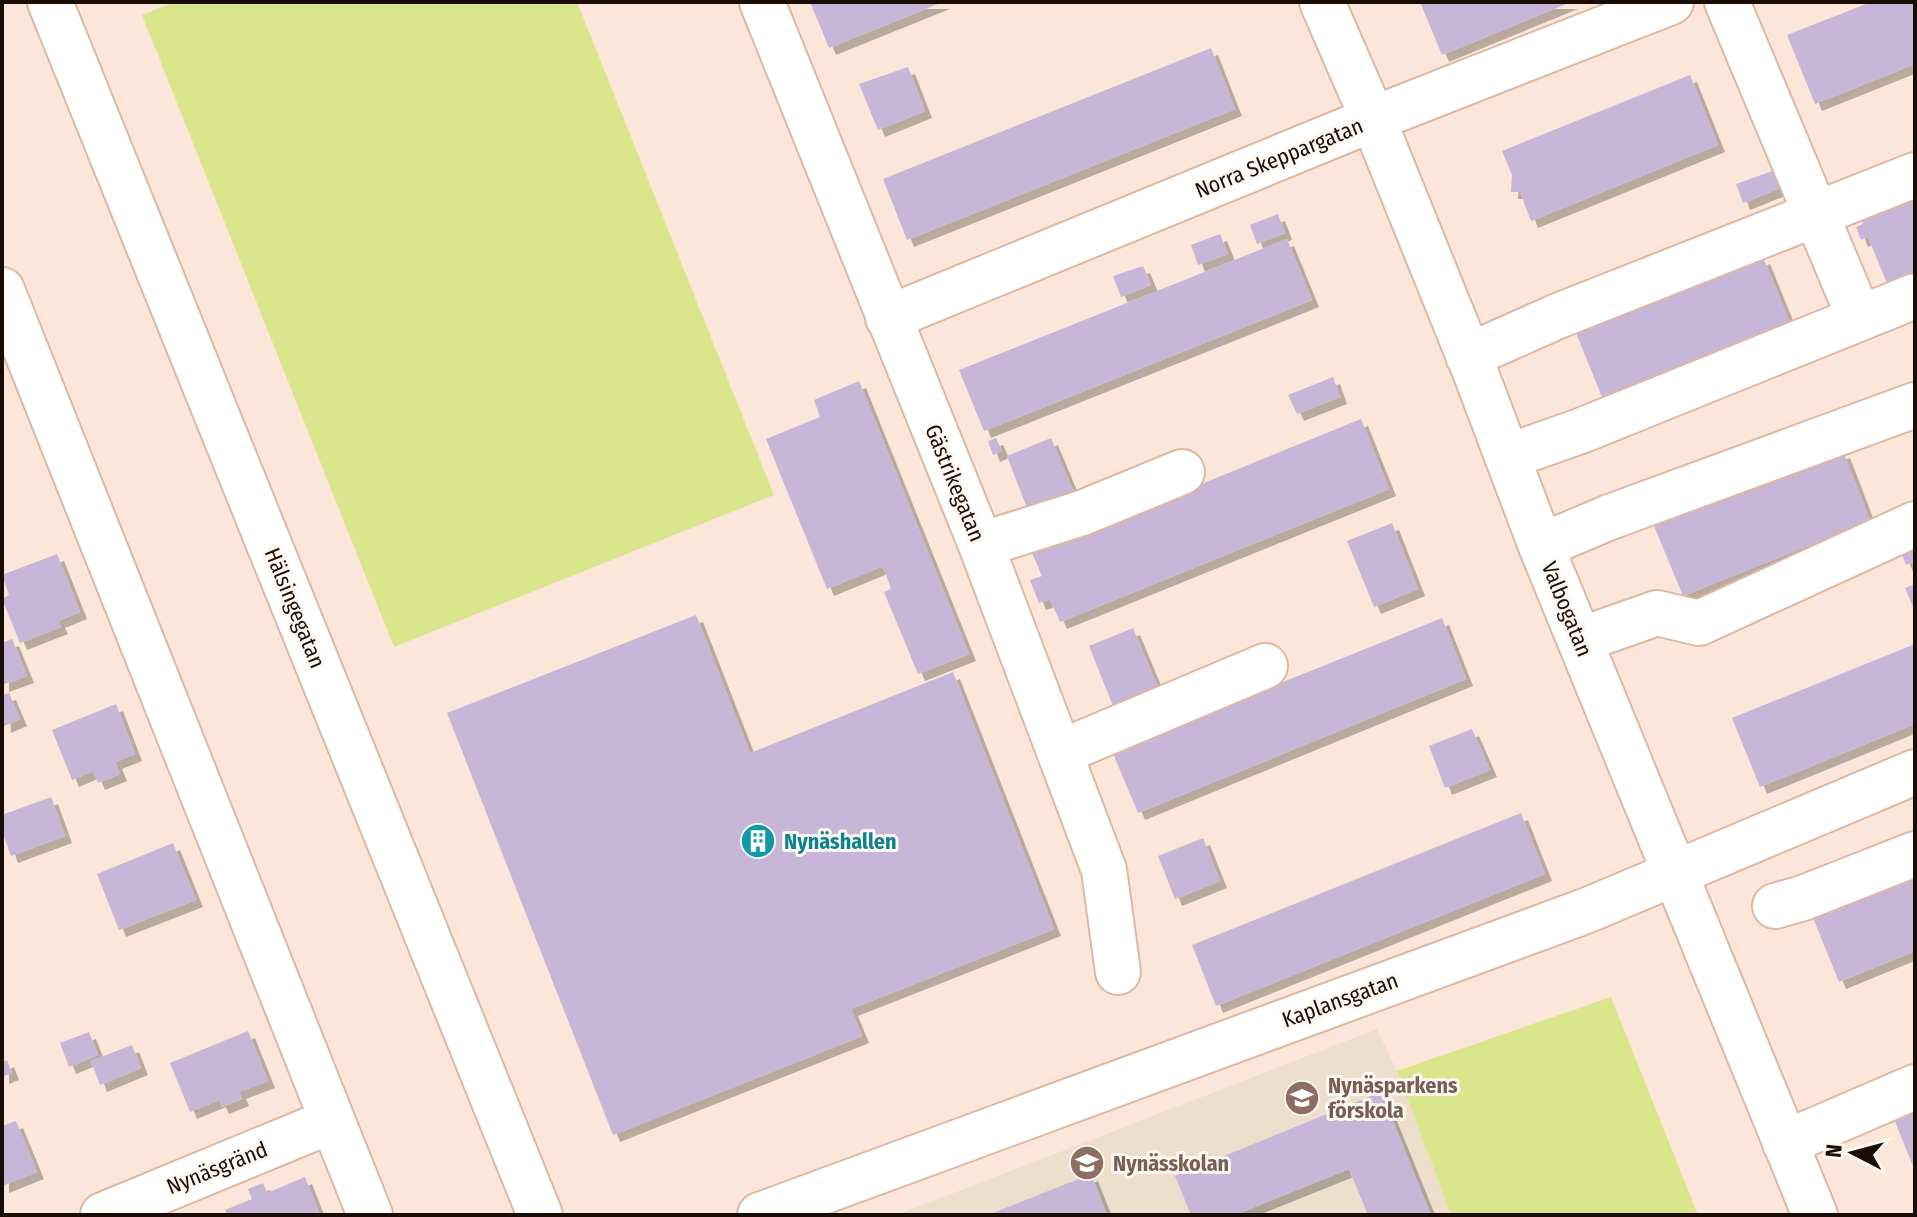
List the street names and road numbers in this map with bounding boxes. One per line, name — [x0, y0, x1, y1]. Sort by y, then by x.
street label: Norra Skeppargatan — [1191, 112, 1367, 204]
street label: Gästrikegatan — [919, 420, 991, 546]
street label: Hälsingegatan — [259, 544, 331, 672]
street label: Valbogatan — [1536, 558, 1598, 660]
street label: Kaplansgatan — [1278, 967, 1402, 1033]
street label: Nynäsgränd — [163, 1136, 271, 1200]

